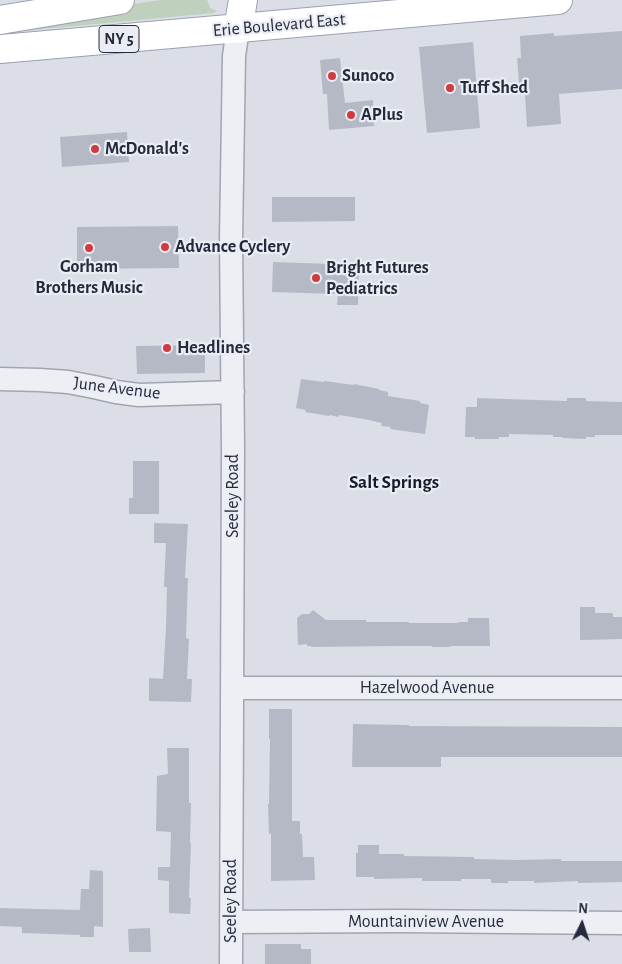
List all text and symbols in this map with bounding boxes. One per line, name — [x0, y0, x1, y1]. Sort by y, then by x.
street label: Erie Boulevard East — [212, 8, 346, 42]
road number: NY 5 — [99, 26, 139, 52]
place label: Sunoco — [342, 65, 394, 87]
marker: Sunoco — [326, 70, 338, 82]
place label: Tuff Shed — [460, 77, 528, 99]
marker: Tuff Shed — [444, 82, 456, 94]
place label: APlus — [361, 104, 403, 126]
marker: APlus — [345, 109, 357, 121]
place label: McDonald's — [105, 138, 189, 160]
marker: McDonald's — [89, 143, 101, 155]
place label: Advance Cyclery — [175, 236, 290, 258]
marker: Advance Cyclery — [159, 241, 171, 253]
marker: Gorham Brothers Music — [83, 242, 95, 254]
place label: Gorham Brothers Music — [35, 256, 143, 298]
place label: Bright Futures Pediatrics — [326, 257, 429, 300]
marker: Bright Futures Pediatrics — [310, 272, 322, 284]
place label: Headlines — [177, 337, 250, 359]
marker: Headlines — [161, 342, 173, 354]
street label: June Avenue — [72, 372, 162, 404]
street label: Seeley Road — [222, 454, 244, 538]
district label: Salt Springs — [349, 471, 439, 493]
street label: Hazelwood Avenue — [360, 677, 494, 699]
street label: Seeley Road — [220, 859, 242, 943]
north arrow — [557, 899, 607, 949]
text: N — [578, 902, 588, 916]
street label: Mountainview Avenue — [348, 911, 504, 933]

